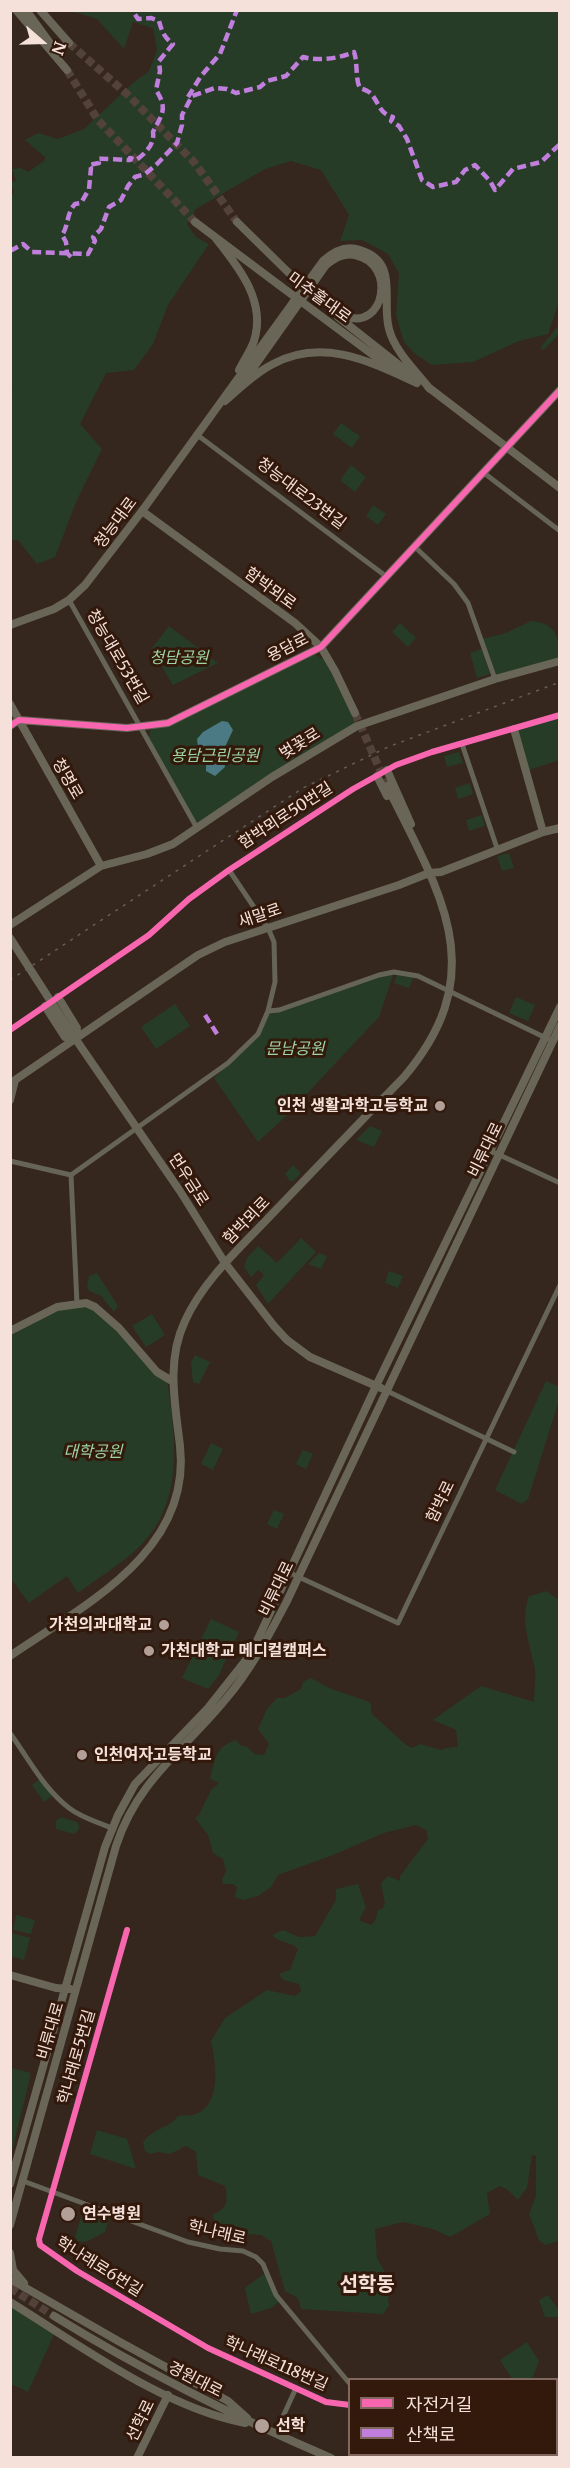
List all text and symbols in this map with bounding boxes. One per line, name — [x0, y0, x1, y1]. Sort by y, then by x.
north arrow — [12, 12, 72, 72]
text: N — [47, 39, 70, 58]
street label: 미추홀대로 — [284, 269, 354, 327]
street label: 청능대로23번길 — [253, 454, 349, 534]
street label: 청능대로 — [91, 494, 141, 552]
street label: 함박뫼로 — [241, 564, 299, 614]
street label: 청능대로53번길 — [82, 606, 152, 708]
street label: 용담로 — [264, 629, 312, 667]
park label: 청담공원 — [150, 648, 208, 668]
street label: 벚꽃로 — [276, 724, 324, 764]
park label: 용담근린공원 — [171, 746, 259, 766]
street label: 청명로 — [48, 755, 86, 803]
street label: 함박뫼로50번길 — [236, 779, 336, 853]
street label: 새말로 — [236, 900, 284, 932]
park label: 문남공원 — [266, 1039, 324, 1059]
place label: 인천 생활과학고등학교 — [277, 1096, 428, 1116]
marker: 인천 생활과학고등학교 — [433, 1099, 447, 1113]
street label: 비류대로 — [464, 1119, 508, 1181]
street label: 먼우금로 — [164, 1150, 212, 1210]
street label: 함박뫼로 — [220, 1193, 274, 1249]
park label: 대학공원 — [64, 1442, 122, 1462]
street label: 함박로 — [423, 1478, 459, 1526]
street label: 비류대로 — [255, 1558, 299, 1620]
place label: 가천의과대학교 — [49, 1615, 152, 1635]
marker: 가천의과대학교 — [157, 1618, 171, 1632]
place label: 가천대학교 메디컬캠퍼스 — [161, 1641, 327, 1661]
marker: 가천대학교 메디컬캠퍼스 — [142, 1644, 156, 1658]
place label: 인천여자고등학교 — [94, 1745, 212, 1765]
marker: 인천여자고등학교 — [75, 1748, 89, 1762]
street label: 비류대로 — [34, 2000, 68, 2062]
street label: 학나래로5번길 — [54, 2007, 100, 2107]
place label: 연수병원 — [82, 2204, 141, 2224]
marker: 연수병원 — [59, 2205, 77, 2223]
street label: 학나래로 — [186, 2217, 248, 2249]
street label: 학나래로6번길 — [52, 2233, 146, 2301]
district label: 선학동 — [339, 2273, 395, 2297]
street label: 학나래로118번길 — [221, 2333, 331, 2395]
street label: 경원대로 — [164, 2358, 226, 2402]
legend — [348, 2378, 558, 2456]
text: 자전거길 — [406, 2393, 472, 2416]
street label: 선학로 — [123, 2397, 159, 2445]
place label: 선학 — [276, 2416, 305, 2436]
marker: 선학 — [253, 2417, 271, 2435]
text: 산책로 — [406, 2423, 456, 2446]

